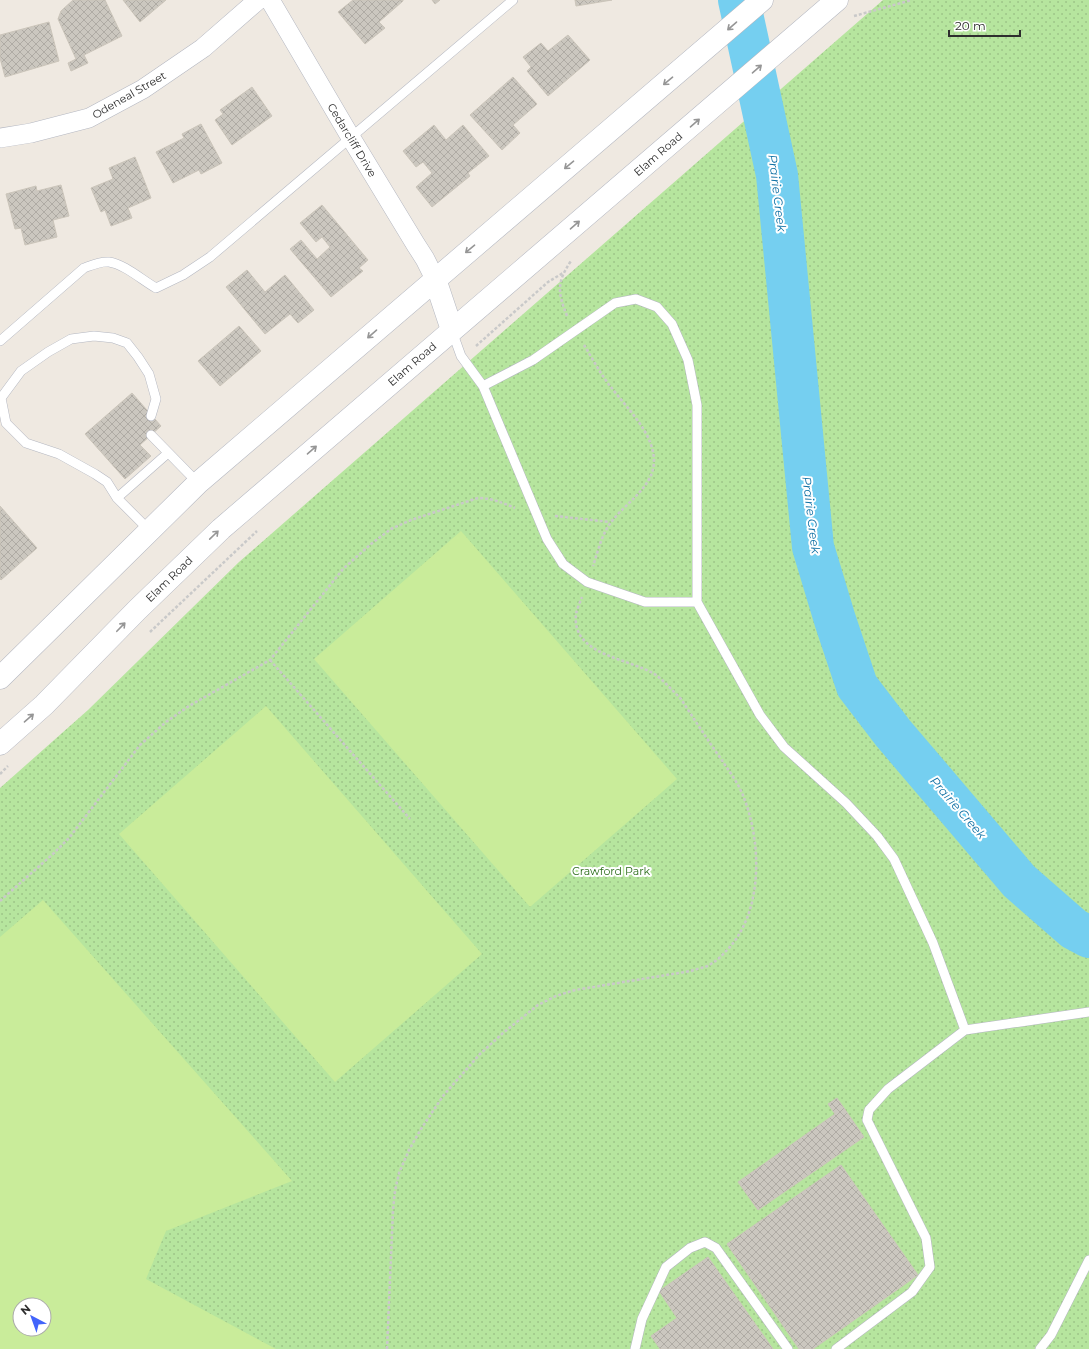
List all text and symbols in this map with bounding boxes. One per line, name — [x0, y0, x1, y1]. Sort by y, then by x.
scale bar — [949, 12, 1020, 38]
text: 20 m — [955, 18, 986, 33]
one-way arrow — [727, 21, 738, 30]
one-way arrow — [752, 65, 762, 74]
street label: Odeneal Street — [90, 68, 169, 122]
one-way arrow — [663, 76, 674, 85]
street label: Cedarcliff Drive — [324, 101, 380, 180]
one-way arrow — [689, 118, 700, 127]
street label: Elam Road — [631, 129, 685, 179]
water label: Prairie Creek — [765, 154, 790, 233]
one-way arrow — [564, 160, 575, 169]
one-way arrow — [569, 221, 580, 230]
one-way arrow — [465, 245, 476, 254]
one-way arrow — [366, 329, 377, 338]
street label: Elam Road — [385, 339, 439, 389]
one-way arrow — [307, 446, 317, 455]
water label: Prairie Creek — [799, 476, 824, 555]
one-way arrow — [209, 531, 219, 540]
street label: Elam Road — [143, 553, 195, 605]
one-way arrow — [117, 622, 126, 632]
one-way arrow — [24, 714, 35, 723]
water label: Prairie Creek — [927, 773, 990, 843]
park label: Crawford Park — [572, 864, 650, 878]
north arrow — [12, 1297, 52, 1337]
text: N — [17, 1301, 33, 1318]

